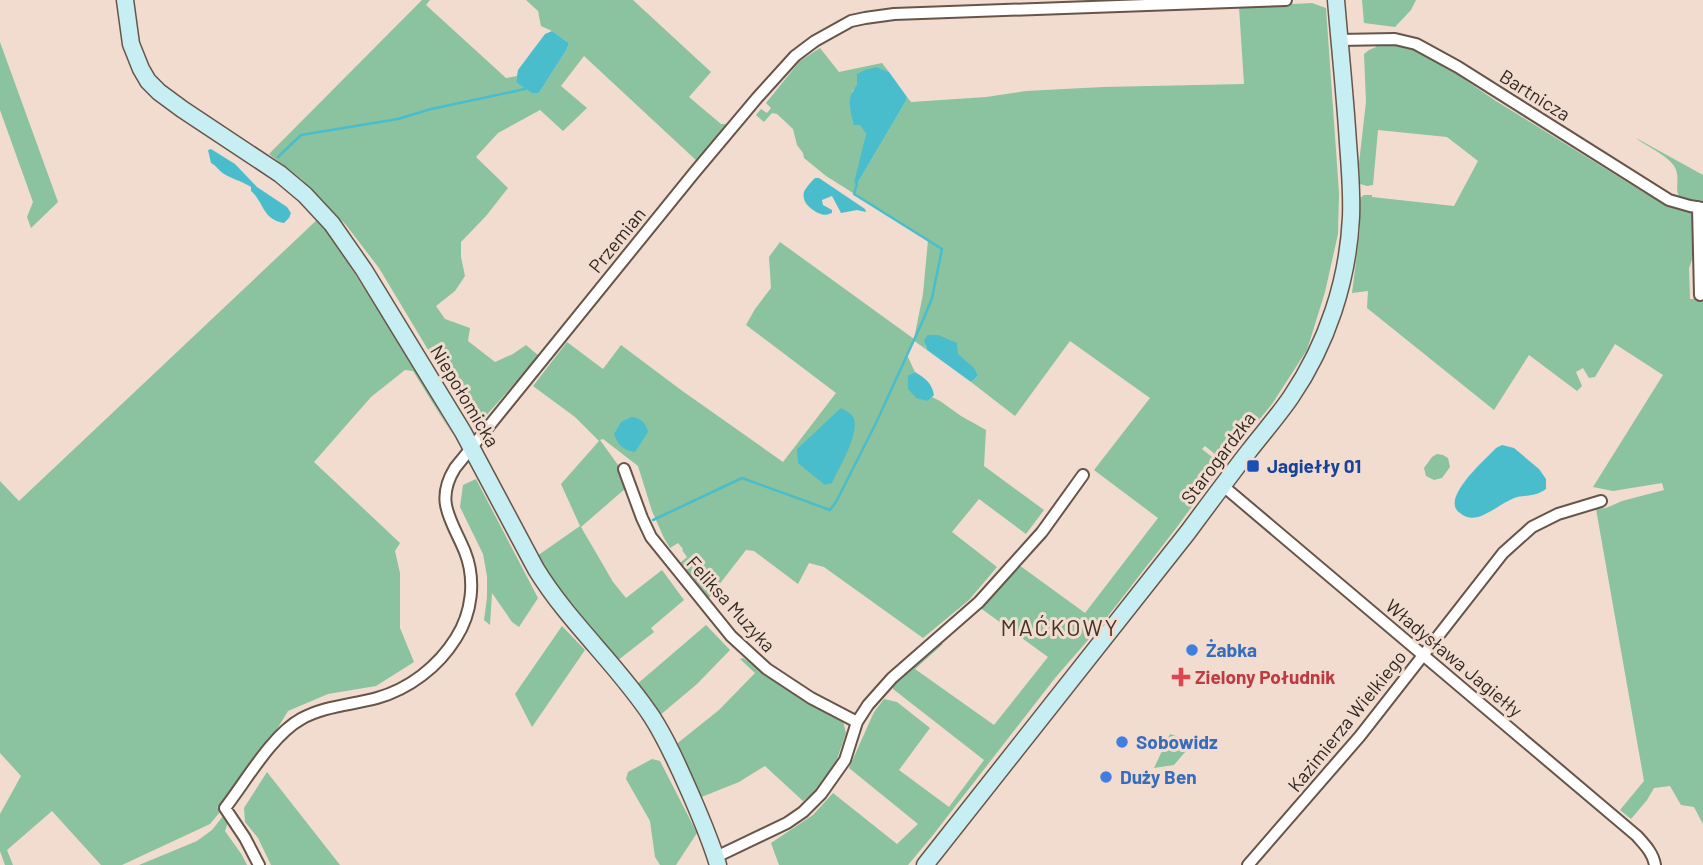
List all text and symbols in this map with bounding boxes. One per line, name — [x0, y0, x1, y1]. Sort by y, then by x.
street label: Bartnicza — [1496, 64, 1575, 125]
street label: Przemian — [583, 202, 650, 277]
street label: Niepołomicka — [426, 341, 505, 451]
street label: Starogardzka — [1175, 407, 1260, 508]
place label: Jagiełły 01 — [1267, 454, 1361, 477]
marker: Jagiełły 01 — [1245, 458, 1261, 474]
street label: Feliksa Muzyka — [682, 551, 781, 657]
street label: Władysława Jagiełły — [1381, 594, 1527, 722]
district label: MAĆKOWY — [1000, 613, 1120, 641]
place label: Żabka — [1206, 638, 1257, 661]
marker: Żabka — [1184, 642, 1200, 658]
street label: Kazimierza Wielkiego — [1283, 645, 1411, 796]
place label: Zielony Południk — [1195, 665, 1336, 688]
marker: Zielony Południk — [1173, 669, 1189, 685]
place label: Sobowidz — [1136, 730, 1218, 753]
marker: Sobowidz — [1114, 734, 1130, 750]
place label: Duży Ben — [1120, 765, 1197, 788]
marker: Duży Ben — [1098, 769, 1114, 785]

